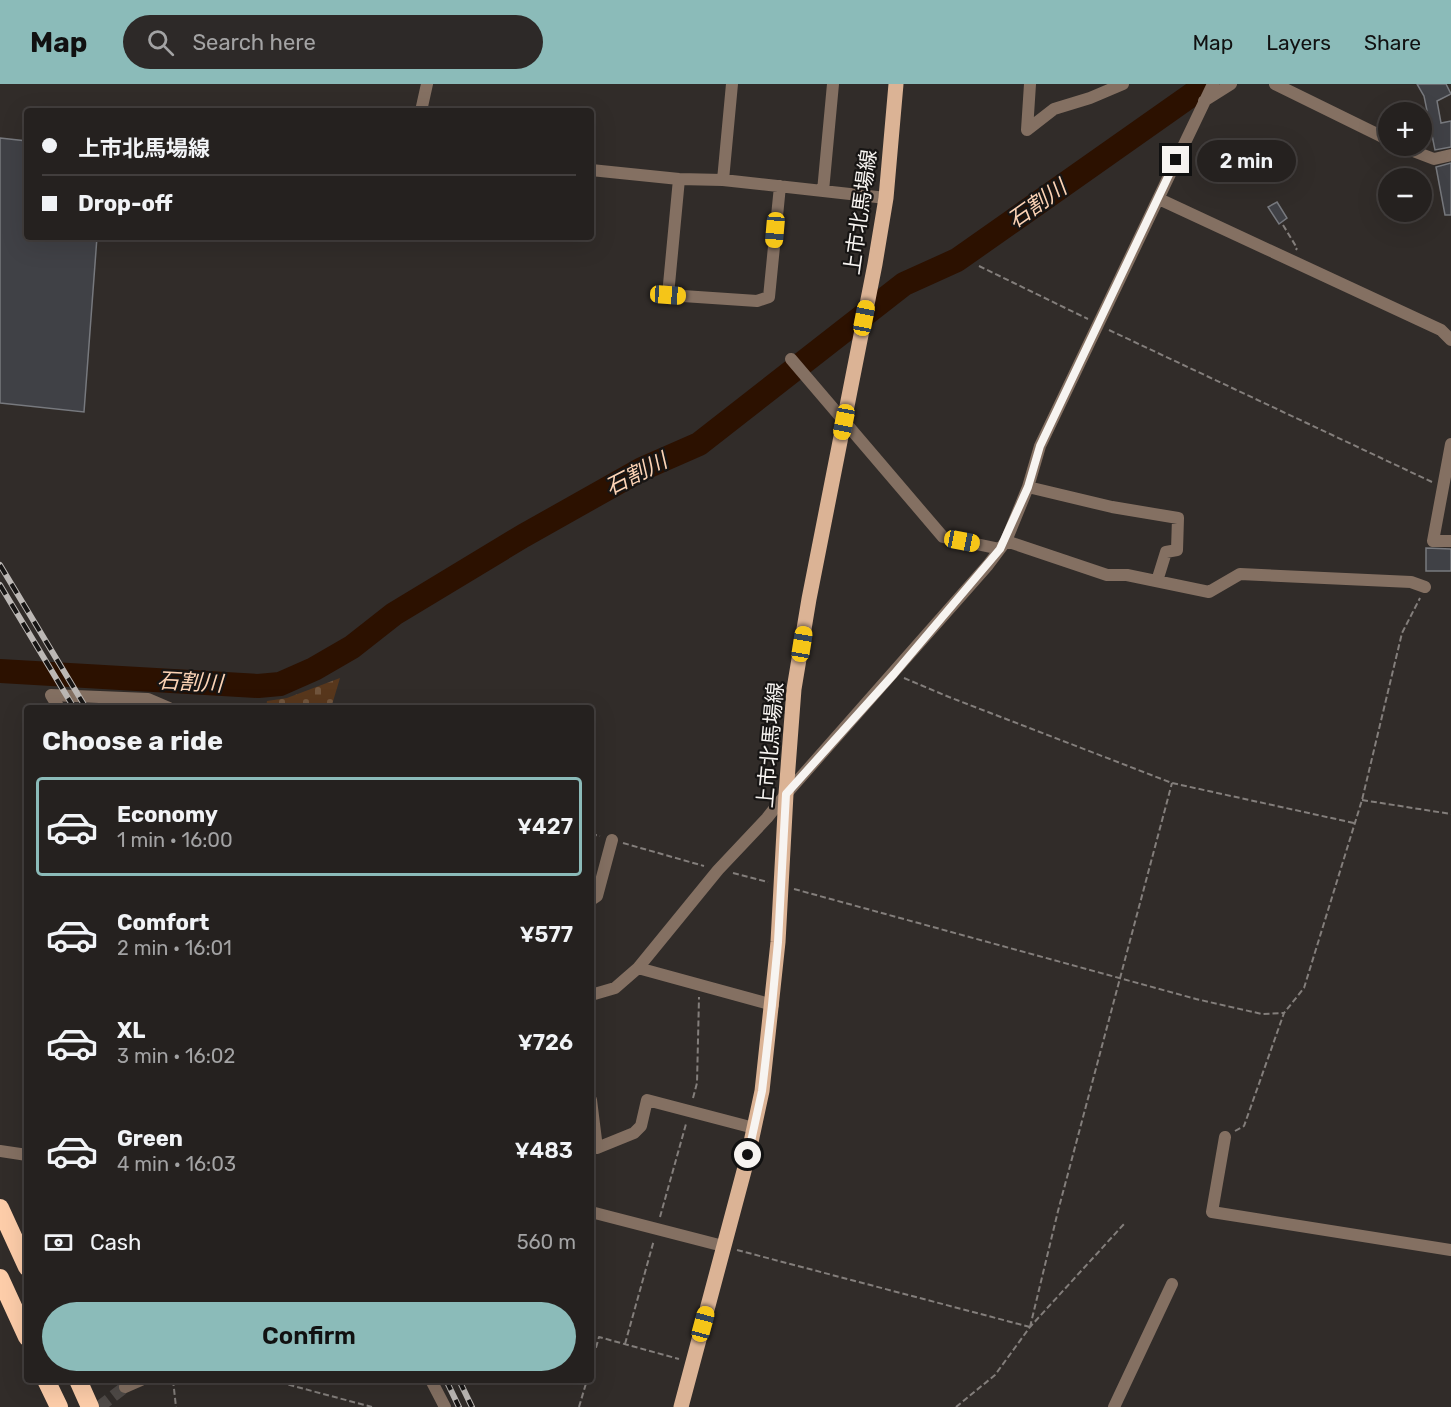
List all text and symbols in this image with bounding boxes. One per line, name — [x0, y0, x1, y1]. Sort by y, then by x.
search box — [123, 15, 543, 69]
text: Map — [30, 26, 87, 59]
icon: search — [144, 26, 177, 59]
text: Search here — [192, 29, 316, 56]
text: Map — [1192, 30, 1233, 55]
text: Layers — [1266, 30, 1331, 55]
text: Share — [1364, 30, 1421, 55]
map controls — [1378, 102, 1432, 222]
button: + — [1378, 102, 1432, 156]
text: 上市北馬場線 — [78, 135, 210, 162]
callout: 2 min — [1197, 139, 1296, 181]
route end — [1162, 146, 1189, 173]
street label: 上市北馬場線 — [839, 148, 881, 276]
text: 2 min — [1220, 149, 1273, 173]
button: − — [1378, 168, 1432, 222]
water label: 石割川 — [1002, 173, 1073, 234]
text: Drop-off — [78, 190, 173, 217]
car — [764, 211, 786, 249]
car — [649, 285, 687, 305]
car — [852, 299, 876, 337]
car — [832, 403, 856, 441]
water label: 石割川 — [600, 446, 673, 501]
car — [943, 529, 981, 553]
car — [790, 625, 814, 663]
water label: 石割川 — [156, 667, 226, 697]
street label: 上市北馬場線 — [752, 681, 788, 809]
text: Choose a ride — [42, 725, 223, 757]
icon: car — [45, 800, 99, 854]
text: Economy — [117, 801, 218, 828]
text: ¥427 — [517, 813, 573, 840]
text: 1 min · 16:00 — [117, 828, 233, 852]
icon: car — [45, 908, 99, 962]
text: Comfort — [117, 909, 209, 936]
text: ¥577 — [520, 921, 573, 948]
text: 2 min · 16:01 — [117, 936, 232, 960]
icon: car — [45, 1016, 99, 1070]
text: XL — [117, 1017, 145, 1044]
text: ¥726 — [518, 1029, 573, 1056]
text: 3 min · 16:02 — [117, 1044, 235, 1068]
icon: car — [45, 1124, 99, 1178]
text: Green — [117, 1125, 183, 1152]
text: ¥483 — [515, 1137, 573, 1164]
route start — [734, 1141, 761, 1168]
text: 4 min · 16:03 — [117, 1152, 236, 1176]
icon: cash — [42, 1226, 75, 1259]
text: Cash — [90, 1229, 141, 1256]
text: 560 m — [517, 1230, 576, 1254]
button: Confirm — [42, 1302, 576, 1371]
car — [690, 1304, 716, 1344]

